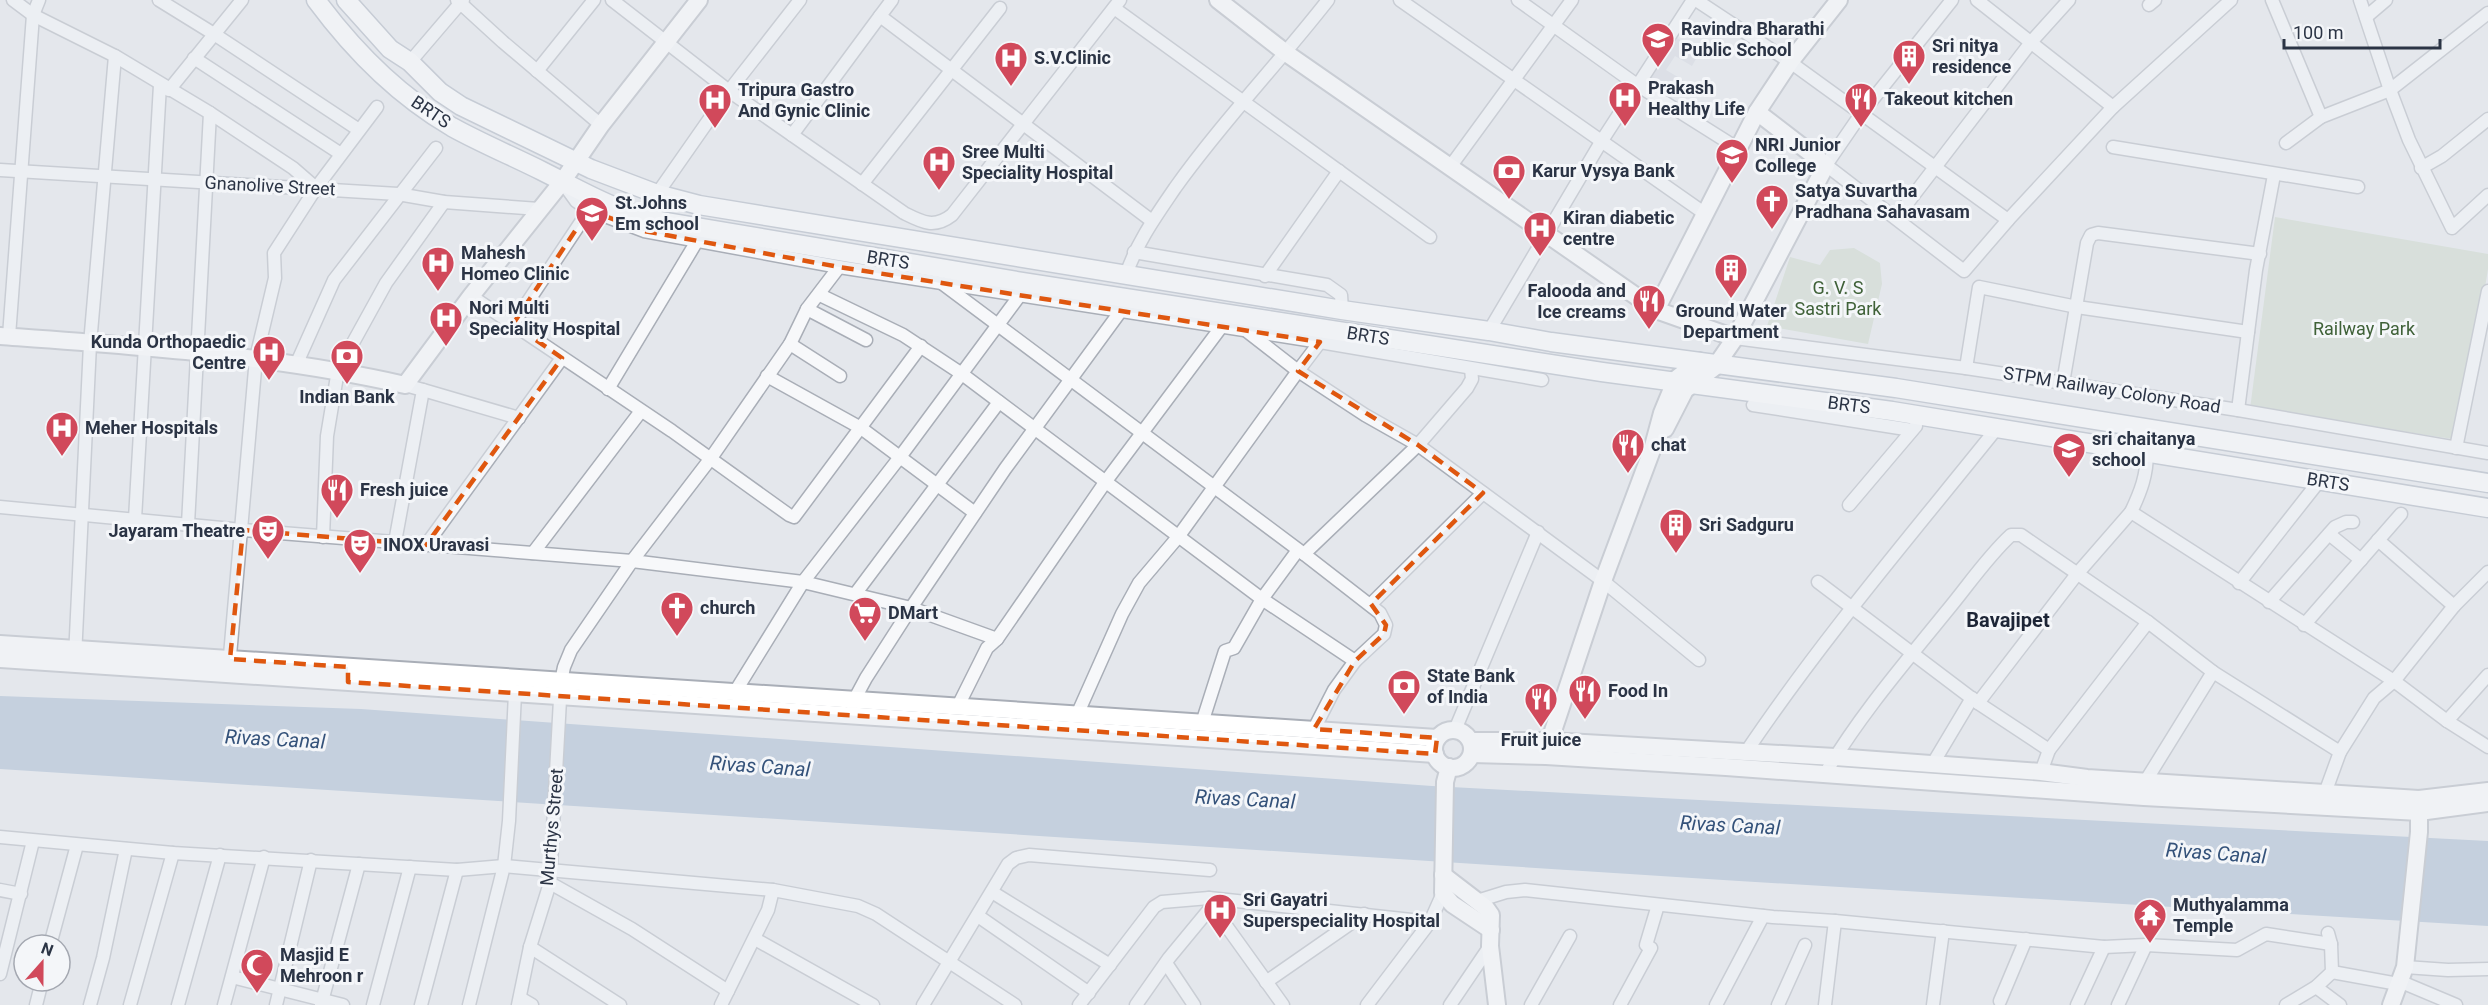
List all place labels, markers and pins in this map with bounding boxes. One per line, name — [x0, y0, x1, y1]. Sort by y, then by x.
place label: Ravindra Bharathi Public School — [1681, 18, 1825, 60]
school or university icon: Ravindra Bharathi Public School — [1640, 21, 1676, 68]
place label: Sri nitya residence — [1932, 35, 2011, 77]
building icon: Sri nitya residence — [1891, 38, 1927, 85]
hospital icon: S.V.Clinic — [993, 40, 1029, 87]
place label: S.V.Clinic — [1034, 47, 1111, 68]
place label: Prakash Healthy Life — [1648, 77, 1745, 119]
place label: Tripura Gastro And Gynic Clinic — [738, 79, 870, 121]
hospital icon: Prakash Healthy Life — [1607, 80, 1643, 127]
restaurant icon: Takeout kitchen — [1843, 81, 1879, 128]
hospital icon: Tripura Gastro And Gynic Clinic — [697, 82, 733, 129]
place label: Takeout kitchen — [1884, 88, 2013, 109]
place label: NRI Junior College — [1755, 134, 1841, 176]
school or university icon: NRI Junior College — [1714, 137, 1750, 184]
place label: Sree Multi Speciality Hospital — [962, 141, 1113, 183]
hospital icon: Sree Multi Speciality Hospital — [921, 144, 957, 191]
bank icon: Karur Vysya Bank — [1491, 153, 1527, 200]
place label: Karur Vysya Bank — [1532, 160, 1675, 181]
place label: Satya Suvartha Pradhana Sahavasam — [1795, 180, 1970, 222]
church icon: Satya Suvartha Pradhana Sahavasam — [1754, 183, 1790, 230]
place label: St.Johns Em school — [615, 192, 699, 234]
school or university icon: St.Johns Em school — [574, 195, 610, 242]
place label: Kiran diabetic centre — [1563, 207, 1674, 249]
hospital icon: Kiran diabetic centre — [1522, 210, 1558, 257]
place label: Mahesh Homeo Clinic — [461, 242, 569, 284]
hospital icon: Mahesh Homeo Clinic — [420, 245, 456, 292]
building icon: Ground Water Department — [1713, 252, 1749, 299]
place label: Falooda and Ice creams — [1528, 280, 1626, 322]
restaurant icon: Falooda and Ice creams — [1631, 283, 1667, 330]
place label: Nori Multi Speciality Hospital — [469, 297, 620, 339]
hospital icon: Nori Multi Speciality Hospital — [428, 300, 464, 347]
place label: Ground Water Department — [1675, 300, 1787, 342]
place label: Kunda Orthopaedic Centre — [91, 331, 246, 373]
hospital icon: Kunda Orthopaedic Centre — [251, 334, 287, 381]
bank icon: Indian Bank — [329, 338, 365, 385]
place label: Indian Bank — [299, 386, 395, 407]
hospital icon: Meher Hospitals — [44, 410, 80, 457]
place label: Meher Hospitals — [85, 417, 218, 438]
restaurant icon: chat — [1610, 427, 1646, 474]
place label: sri chaitanya school — [2092, 428, 2196, 470]
school or university icon: sri chaitanya school — [2051, 431, 2087, 478]
place label: chat — [1651, 434, 1686, 455]
restaurant icon: Fresh juice — [319, 472, 355, 519]
place label: Fresh juice — [360, 479, 449, 500]
building icon: Sri Sadguru — [1658, 507, 1694, 554]
theatre icon: Jayaram Theatre — [250, 513, 286, 560]
place label: Sri Sadguru — [1699, 514, 1794, 535]
place label: Jayaram Theatre — [109, 520, 245, 541]
theatre icon: INOX Uravasi — [342, 527, 378, 574]
place label: INOX Uravasi — [383, 534, 489, 555]
church icon: church — [659, 590, 695, 637]
supermarket icon: DMart — [847, 595, 883, 642]
place label: church — [700, 597, 755, 618]
place label: DMart — [888, 602, 938, 623]
place label: State Bank of India — [1427, 665, 1515, 707]
bank icon: State Bank of India — [1386, 668, 1422, 715]
restaurant icon: Food In — [1567, 673, 1603, 720]
place label: Food In — [1608, 680, 1668, 701]
restaurant icon: Fruit juice — [1523, 681, 1559, 728]
place label: Fruit juice — [1501, 729, 1581, 750]
place label: Sri Gayatri Superspeciality Hospital — [1243, 889, 1440, 931]
hospital icon: Sri Gayatri Superspeciality Hospital — [1202, 892, 1238, 939]
place label: Muthyalamma Temple — [2173, 894, 2289, 936]
temple icon: Muthyalamma Temple — [2132, 897, 2168, 944]
place label: Masjid E Mehroon r — [280, 944, 364, 986]
mosque icon: Masjid E Mehroon r — [239, 947, 275, 994]

